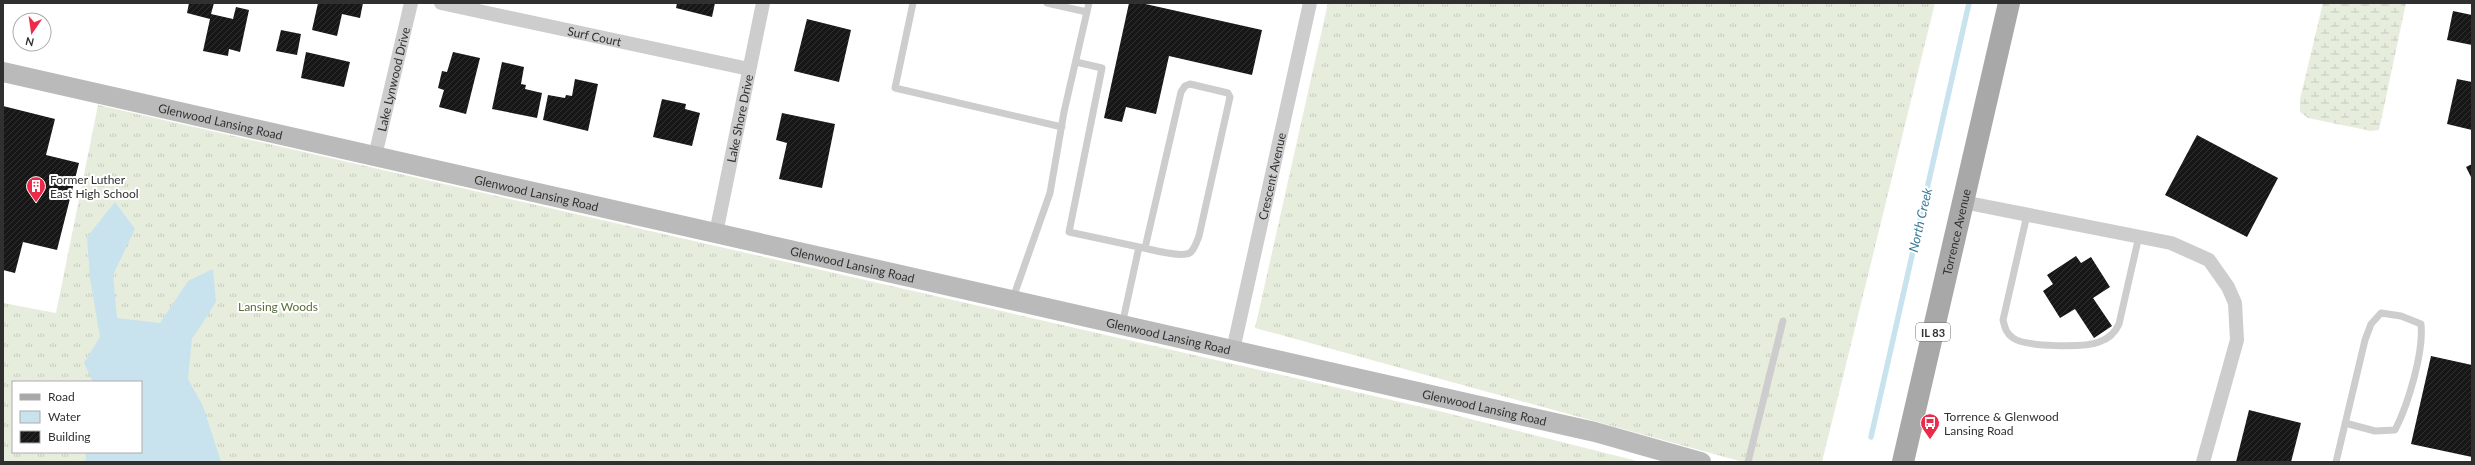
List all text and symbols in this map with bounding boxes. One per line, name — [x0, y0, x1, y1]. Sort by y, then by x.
north arrow — [12, 12, 52, 52]
street label: Surf Court — [566, 23, 623, 49]
street label: Lake Lynwood Drive — [374, 25, 413, 133]
text: N — [24, 35, 35, 50]
street label: Lake Shore Drive — [723, 73, 756, 164]
street label: Glenwood Lansing Road — [157, 100, 284, 143]
street label: Crescent Avenue — [1255, 131, 1289, 221]
street label: Glenwood Lansing Road — [473, 171, 600, 214]
place label: Former Luther East High School — [50, 172, 139, 201]
building icon: Former Luther East High School — [25, 175, 47, 203]
water label: North Creek — [1905, 185, 1935, 254]
street label: Torrence Avenue — [1939, 187, 1973, 277]
street label: Glenwood Lansing Road — [789, 243, 916, 285]
park label: Lansing Woods — [238, 299, 318, 314]
street label: Glenwood Lansing Road — [1105, 314, 1232, 357]
road number: IL 83 — [1916, 323, 1950, 341]
legend — [12, 381, 142, 453]
street label: Glenwood Lansing Road — [1421, 386, 1548, 428]
text: Road — [48, 389, 75, 404]
text: Water — [48, 409, 81, 424]
place label: Torrence & Glenwood Lansing Road — [1944, 409, 2059, 438]
bus stop icon: Torrence & Glenwood Lansing Road — [1919, 412, 1941, 440]
text: Building — [48, 429, 91, 444]

